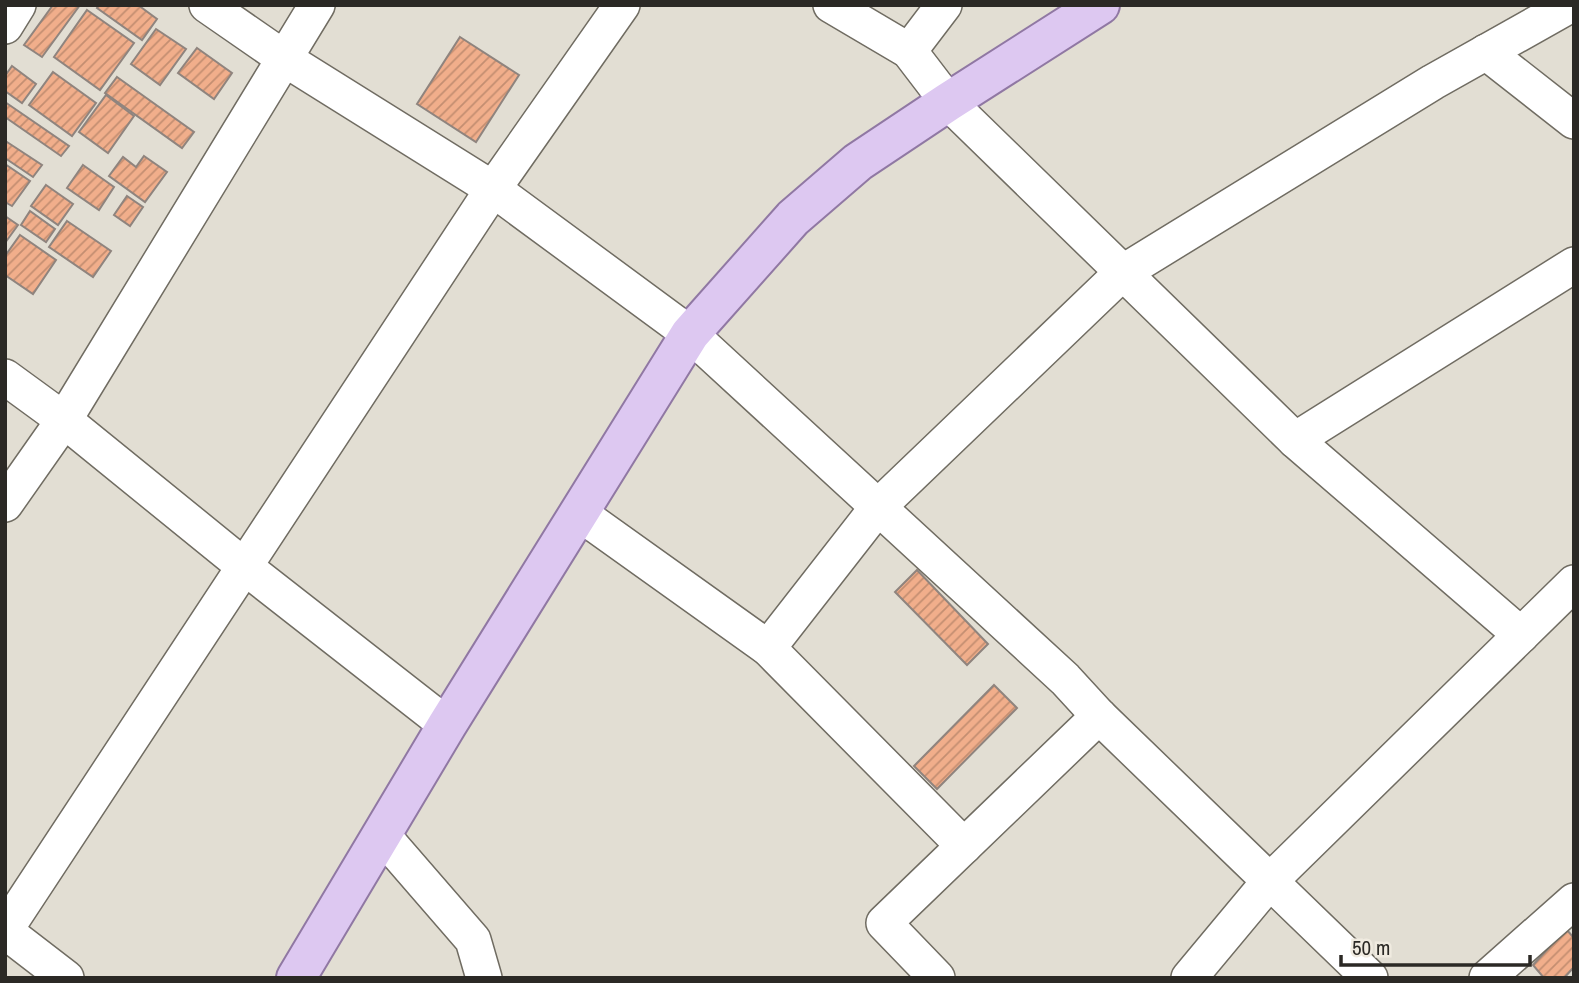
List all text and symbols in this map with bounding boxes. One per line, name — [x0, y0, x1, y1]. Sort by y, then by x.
scale bar — [1341, 923, 1530, 967]
text: 50 m — [1352, 933, 1390, 962]

